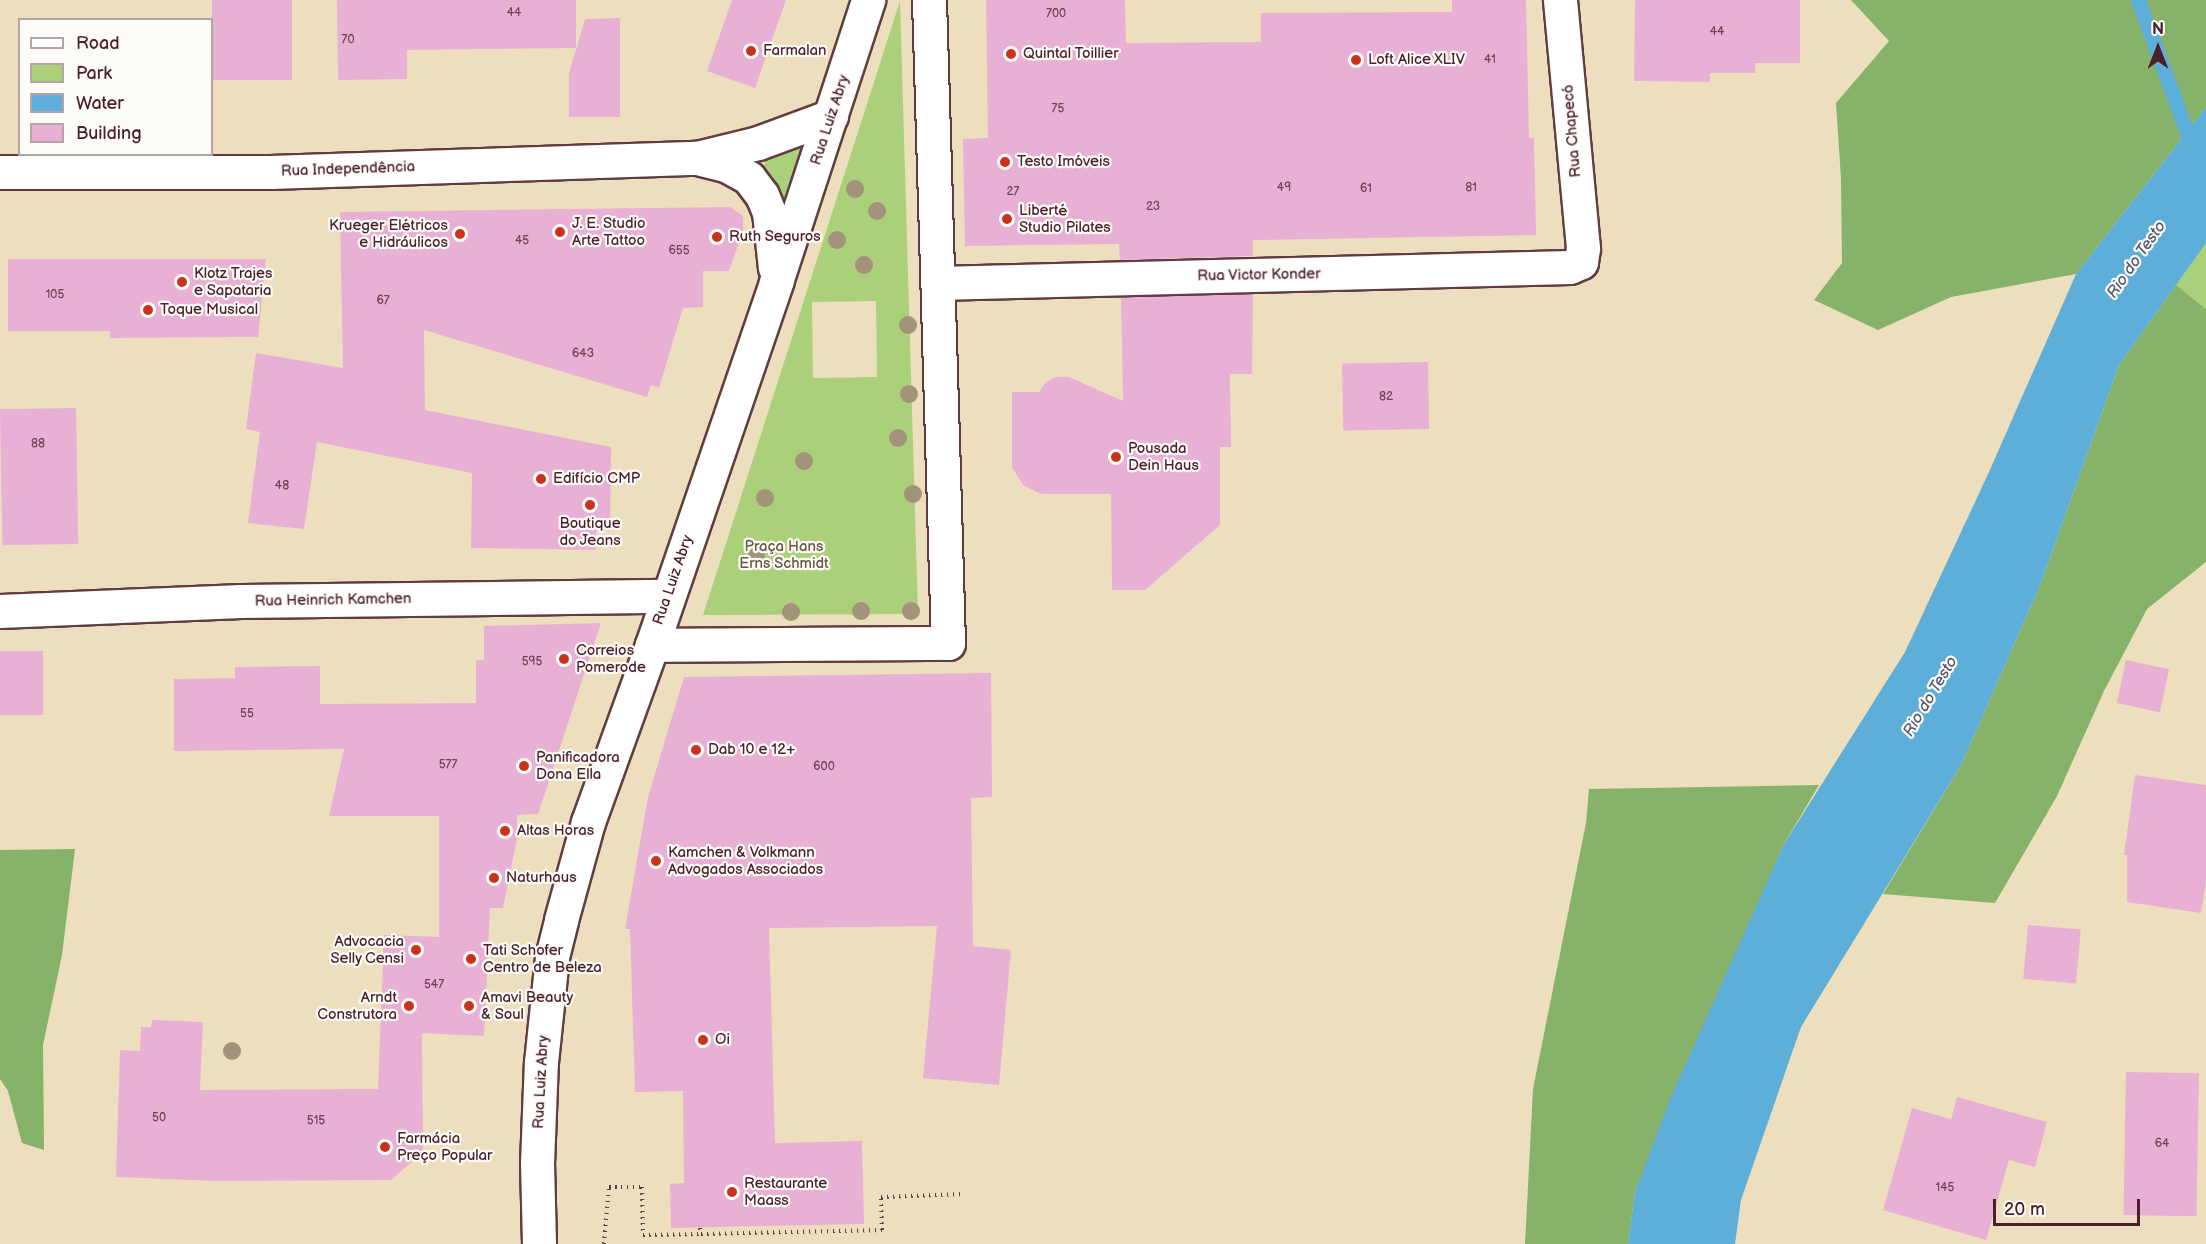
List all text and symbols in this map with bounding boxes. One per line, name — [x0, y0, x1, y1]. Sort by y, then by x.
house number: 44 — [507, 6, 521, 20]
house number: 700 — [1046, 7, 1066, 21]
legend — [18, 18, 213, 156]
north arrow — [2128, 18, 2188, 78]
text: N — [2152, 20, 2164, 39]
house number: 44 — [1710, 25, 1724, 39]
text: Road — [76, 33, 120, 54]
house number: 70 — [342, 33, 354, 47]
place label: Farmalan — [763, 42, 826, 60]
marker: Farmalan — [744, 44, 758, 58]
place label: Quintal Toillier — [1023, 45, 1119, 63]
marker: Quintal Toillier — [1004, 47, 1018, 61]
place label: Loft Alice XLIV — [1368, 51, 1466, 69]
marker: Loft Alice XLIV — [1349, 53, 1363, 67]
house number: 41 — [1484, 53, 1496, 67]
text: Park — [76, 63, 112, 84]
street label: Rua Luiz Abry — [807, 73, 853, 167]
street label: Rua Chapecó — [1559, 84, 1585, 178]
text: Water — [76, 93, 124, 114]
house number: 75 — [1052, 102, 1064, 116]
text: Building — [76, 123, 142, 144]
place label: Testo Imóveis — [1017, 153, 1110, 171]
marker: Testo Imóveis — [998, 155, 1012, 169]
street label: Rua Independência — [281, 158, 415, 180]
house number: 49 — [1277, 181, 1291, 195]
house number: 81 — [1465, 181, 1477, 195]
house number: 61 — [1360, 182, 1372, 196]
house number: 27 — [1007, 185, 1019, 199]
house number: 23 — [1146, 200, 1160, 214]
place label: Liberté Studio Pilates — [1019, 201, 1111, 236]
marker: Liberté Studio Pilates — [1000, 212, 1014, 226]
place label: J. E. Studio Arte Tattoo — [572, 214, 646, 249]
place label: Krueger Elétricos e Hidráulicos — [329, 216, 448, 251]
water label: Rio do Testo — [2103, 218, 2171, 302]
marker: J. E. Studio Arte Tattoo — [553, 225, 567, 239]
marker: Krueger Elétricos e Hidráulicos — [453, 227, 467, 241]
place label: Ruth Seguros — [729, 228, 821, 246]
marker: Ruth Seguros — [710, 230, 724, 244]
house number: 45 — [515, 234, 529, 248]
house number: 655 — [668, 244, 690, 258]
place label: Klotz Trajes e Sapataria — [194, 264, 273, 299]
street label: Rua Victor Konder — [1197, 265, 1321, 285]
marker: Klotz Trajes e Sapataria — [175, 275, 189, 289]
house number: 105 — [46, 288, 64, 302]
house number: 67 — [376, 294, 390, 308]
place label: Toque Musical — [160, 301, 258, 319]
marker: Toque Musical — [141, 303, 155, 317]
house number: 643 — [572, 347, 594, 361]
house number: 82 — [1379, 390, 1393, 404]
house number: 88 — [31, 437, 45, 451]
place label: Pousada Dein Haus — [1128, 439, 1199, 474]
marker: Pousada Dein Haus — [1109, 450, 1123, 464]
place label: Edifício CMP — [553, 470, 640, 488]
marker: Edifício CMP — [534, 472, 548, 486]
house number: 48 — [275, 479, 289, 493]
marker: Boutique do Jeans — [583, 498, 597, 512]
place label: Boutique do Jeans — [559, 514, 621, 549]
street label: Rua Luiz Abry — [649, 533, 697, 627]
park label: Praça Hans Erns Schmidt — [739, 537, 829, 572]
street label: Rua Heinrich Kamchen — [255, 590, 411, 610]
place label: Correios Pomerode — [576, 641, 646, 676]
marker: Correios Pomerode — [557, 652, 571, 666]
water label: Rio do Testo — [1900, 653, 1962, 741]
house number: 595 — [522, 655, 542, 669]
house number: 55 — [240, 707, 254, 721]
place label: Dab 10 e 12+ — [708, 741, 796, 759]
marker: Dab 10 e 12+ — [689, 743, 703, 757]
place label: Panificadora Dona Ella — [536, 748, 620, 783]
house number: 577 — [439, 758, 457, 772]
marker: Panificadora Dona Ella — [517, 759, 531, 773]
house number: 600 — [813, 760, 835, 774]
place label: Altas Horas — [517, 822, 594, 840]
marker: Altas Horas — [498, 824, 512, 838]
place label: Kamchen & Volkmann Advogados Associados — [668, 843, 823, 878]
marker: Kamchen & Volkmann Advogados Associados — [649, 854, 663, 868]
place label: Naturhaus — [506, 869, 577, 887]
marker: Naturhaus — [487, 871, 501, 885]
place label: Advocacia Selly Censi — [330, 932, 404, 967]
place label: Tati Schofer Centro de Beleza — [483, 941, 602, 976]
marker: Advocacia Selly Censi — [409, 943, 423, 957]
marker: Tati Schofer Centro de Beleza — [464, 952, 478, 966]
house number: 547 — [424, 978, 444, 992]
place label: Arndt Construtora — [317, 988, 397, 1023]
place label: Amavi Beauty & Soul — [481, 988, 573, 1023]
marker: Arndt Construtora — [402, 999, 416, 1013]
marker: Amavi Beauty & Soul — [462, 999, 476, 1013]
place label: Oi — [715, 1031, 730, 1049]
marker: Oi — [696, 1033, 710, 1047]
street label: Rua Luiz Abry — [530, 1035, 552, 1129]
house number: 50 — [152, 1111, 166, 1125]
house number: 515 — [307, 1114, 325, 1128]
place label: Farmácia Preço Popular — [397, 1129, 492, 1164]
house number: 64 — [2155, 1137, 2169, 1151]
marker: Farmácia Preço Popular — [378, 1140, 392, 1154]
place label: Restaurante Maass — [744, 1174, 827, 1209]
house number: 145 — [1936, 1181, 1954, 1195]
marker: Restaurante Maass — [725, 1185, 739, 1199]
scale bar — [1996, 1187, 2143, 1225]
text: 20 m — [2004, 1199, 2045, 1220]

